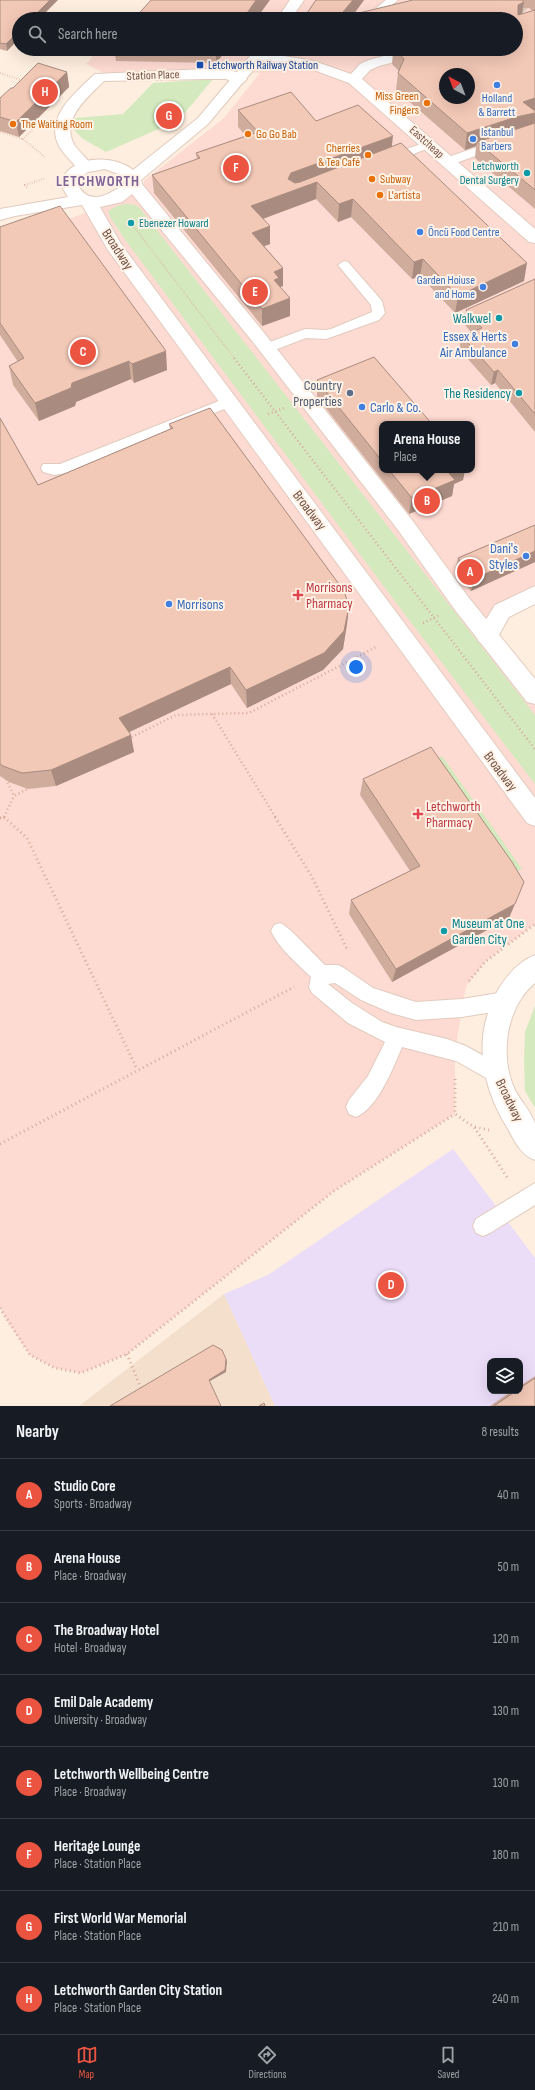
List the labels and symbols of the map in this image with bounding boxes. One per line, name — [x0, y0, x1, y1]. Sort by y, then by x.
place label: Letchworth Railway Station — [208, 58, 318, 73]
marker: Letchworth Railway Station — [195, 60, 205, 70]
street label: Station Place — [126, 67, 180, 84]
north arrow — [439, 68, 475, 104]
pin: H — [32, 77, 58, 107]
marker: Holland & Barrett — [492, 80, 502, 90]
place label: Miss Green Fingers — [375, 89, 419, 118]
place label: Holland & Barrett — [479, 91, 516, 120]
marker: Miss Green Fingers — [422, 98, 432, 108]
pin: G — [156, 101, 182, 131]
place label: The Waiting Room — [21, 117, 93, 132]
marker: The Waiting Room — [8, 119, 18, 129]
street label: Eastcheap — [406, 123, 447, 162]
place label: Istanbul Barbers — [481, 125, 513, 154]
place label: Go Go Bab — [256, 127, 297, 142]
marker: Go Go Bab — [243, 129, 253, 139]
marker: Istanbul Barbers — [468, 134, 478, 144]
place label: Cherries & Tea Café — [318, 141, 360, 170]
marker: Cherries & Tea Café — [363, 150, 373, 160]
pin: F — [223, 153, 249, 183]
place label: Letchworth Dental Surgery — [460, 159, 519, 188]
marker: Letchworth Dental Surgery — [522, 168, 532, 178]
district label: LETCHWORTH — [56, 172, 140, 191]
place label: Subway — [380, 172, 411, 187]
marker: Subway — [367, 174, 377, 184]
place label: L'artista — [388, 188, 421, 203]
marker: L'artista — [375, 190, 385, 200]
place label: Ebenezer Howard — [139, 216, 209, 231]
marker: Ebenezer Howard — [126, 218, 136, 228]
place label: Öncü Food Centre — [428, 225, 500, 240]
street label: Broadway — [98, 226, 137, 273]
marker: Öncü Food Centre — [415, 227, 425, 237]
place label: Garden Hoiuse and Home — [417, 273, 475, 302]
pin: E — [242, 277, 268, 307]
marker: Garden Hoiuse and Home — [478, 282, 488, 292]
place label: Walkwel — [453, 310, 491, 327]
marker: Walkwel — [494, 313, 504, 323]
place label: Essex & Herts Air Ambulance — [439, 328, 507, 361]
pin: C — [70, 337, 96, 367]
marker: Essex & Herts Air Ambulance — [510, 339, 520, 349]
place label: Country Properties — [293, 377, 343, 410]
place label: The Residency — [444, 385, 512, 402]
marker: Country Properties — [345, 388, 355, 398]
marker: The Residency — [514, 388, 524, 398]
place label: Carlo & Co. — [370, 399, 421, 416]
marker: Carlo & Co. — [357, 402, 367, 412]
pin: B — [414, 486, 440, 516]
street label: Broadway — [289, 487, 330, 534]
place label: Dani's Styles — [489, 540, 518, 573]
marker: Dani's Styles — [521, 551, 531, 561]
pin: A — [457, 557, 483, 587]
place label: Morrisons Pharmacy — [306, 579, 353, 612]
marker: Morrisons Pharmacy — [293, 590, 303, 600]
place label: Morrisons — [177, 596, 224, 613]
marker: Morrisons — [164, 599, 174, 609]
your location — [346, 657, 366, 677]
street label: Broadway — [480, 748, 521, 795]
place label: Letchworth Pharmacy — [426, 798, 480, 831]
marker: Letchworth Pharmacy — [413, 809, 423, 819]
place label: Museum at One Garden City — [452, 915, 524, 948]
marker: Museum at One Garden City — [439, 926, 449, 936]
street label: Broadway — [492, 1076, 527, 1125]
pin: D — [378, 1270, 404, 1300]

